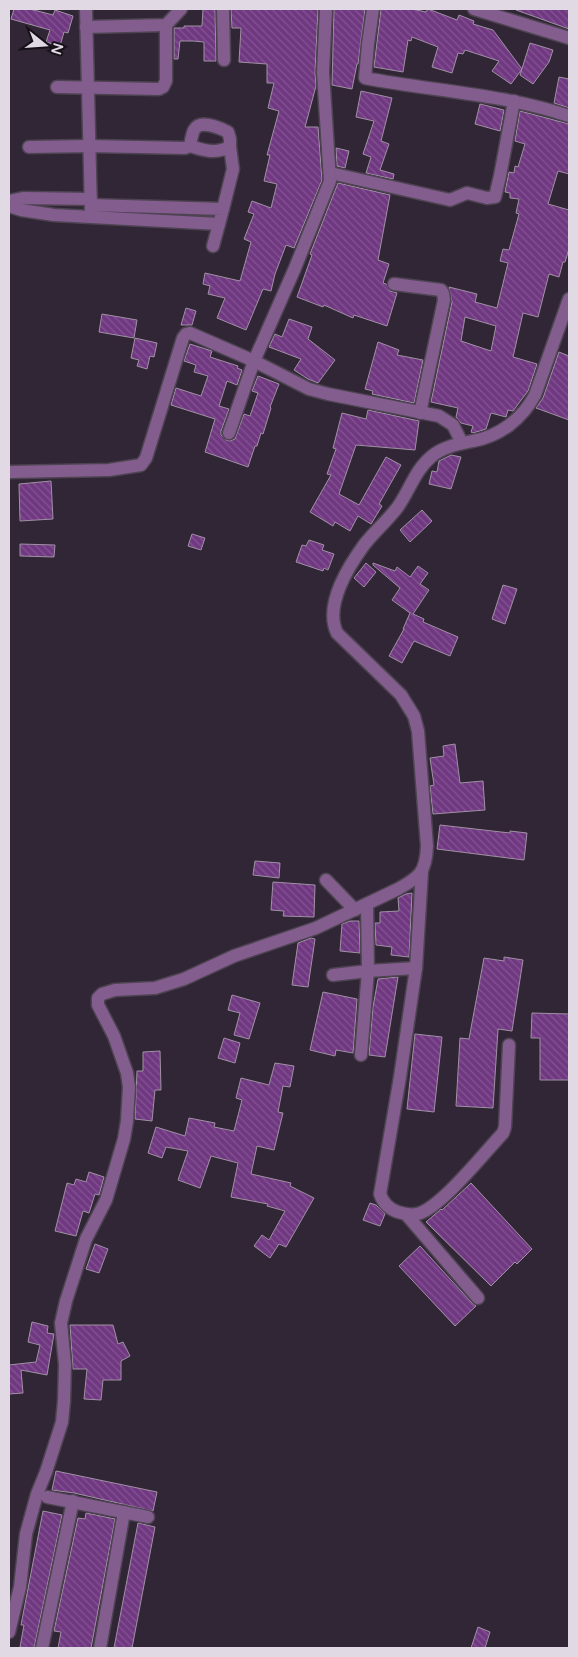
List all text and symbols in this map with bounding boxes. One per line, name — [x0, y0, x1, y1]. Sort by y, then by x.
north arrow — [20, 20, 70, 70]
text: N — [47, 41, 67, 57]

